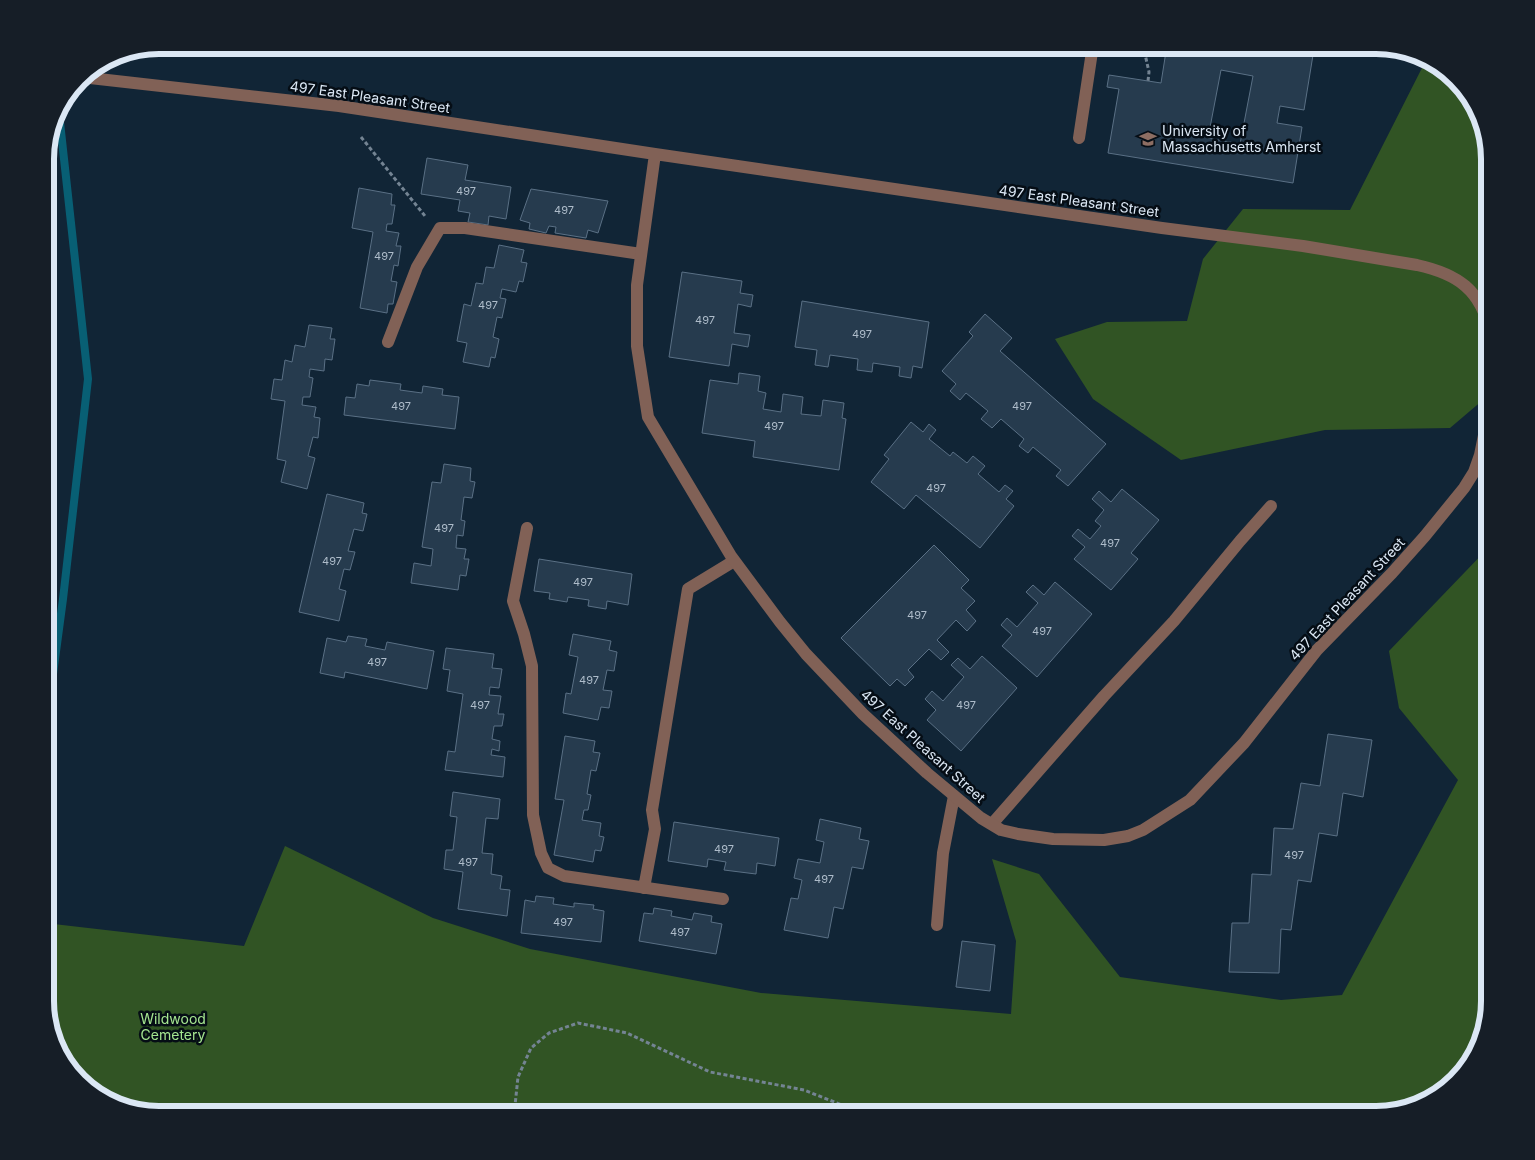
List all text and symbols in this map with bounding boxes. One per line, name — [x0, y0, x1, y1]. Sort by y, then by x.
street label: 497 East Pleasant Street — [289, 77, 452, 116]
place label: University of Massachusetts Amherst — [1162, 122, 1321, 155]
school or university icon: University of Massachusetts Amherst — [1138, 129, 1158, 149]
street label: 497 East Pleasant Street — [998, 181, 1161, 220]
house number: 497 — [456, 184, 476, 198]
house number: 497 — [554, 203, 574, 217]
house number: 497 — [374, 249, 394, 263]
house number: 497 — [478, 298, 498, 312]
house number: 497 — [695, 313, 715, 327]
house number: 497 — [852, 327, 872, 341]
house number: 497 — [391, 399, 411, 413]
house number: 497 — [1012, 399, 1032, 413]
house number: 497 — [764, 419, 784, 433]
house number: 497 — [926, 481, 946, 495]
house number: 497 — [434, 521, 454, 535]
street label: 497 East Pleasant Street — [1285, 533, 1408, 664]
house number: 497 — [1100, 536, 1120, 550]
house number: 497 — [322, 554, 342, 568]
house number: 497 — [573, 575, 593, 589]
house number: 497 — [907, 608, 927, 622]
house number: 497 — [1032, 624, 1052, 638]
house number: 497 — [367, 655, 387, 669]
house number: 497 — [579, 673, 599, 687]
street label: 497 East Pleasant Street — [858, 685, 989, 806]
house number: 497 — [470, 698, 490, 712]
house number: 497 — [956, 698, 976, 712]
house number: 497 — [714, 842, 734, 856]
house number: 497 — [1284, 848, 1304, 862]
house number: 497 — [458, 855, 478, 869]
house number: 497 — [814, 872, 834, 886]
house number: 497 — [553, 915, 573, 929]
house number: 497 — [670, 925, 690, 939]
park label: Wildwood Cemetery — [140, 1010, 206, 1043]

